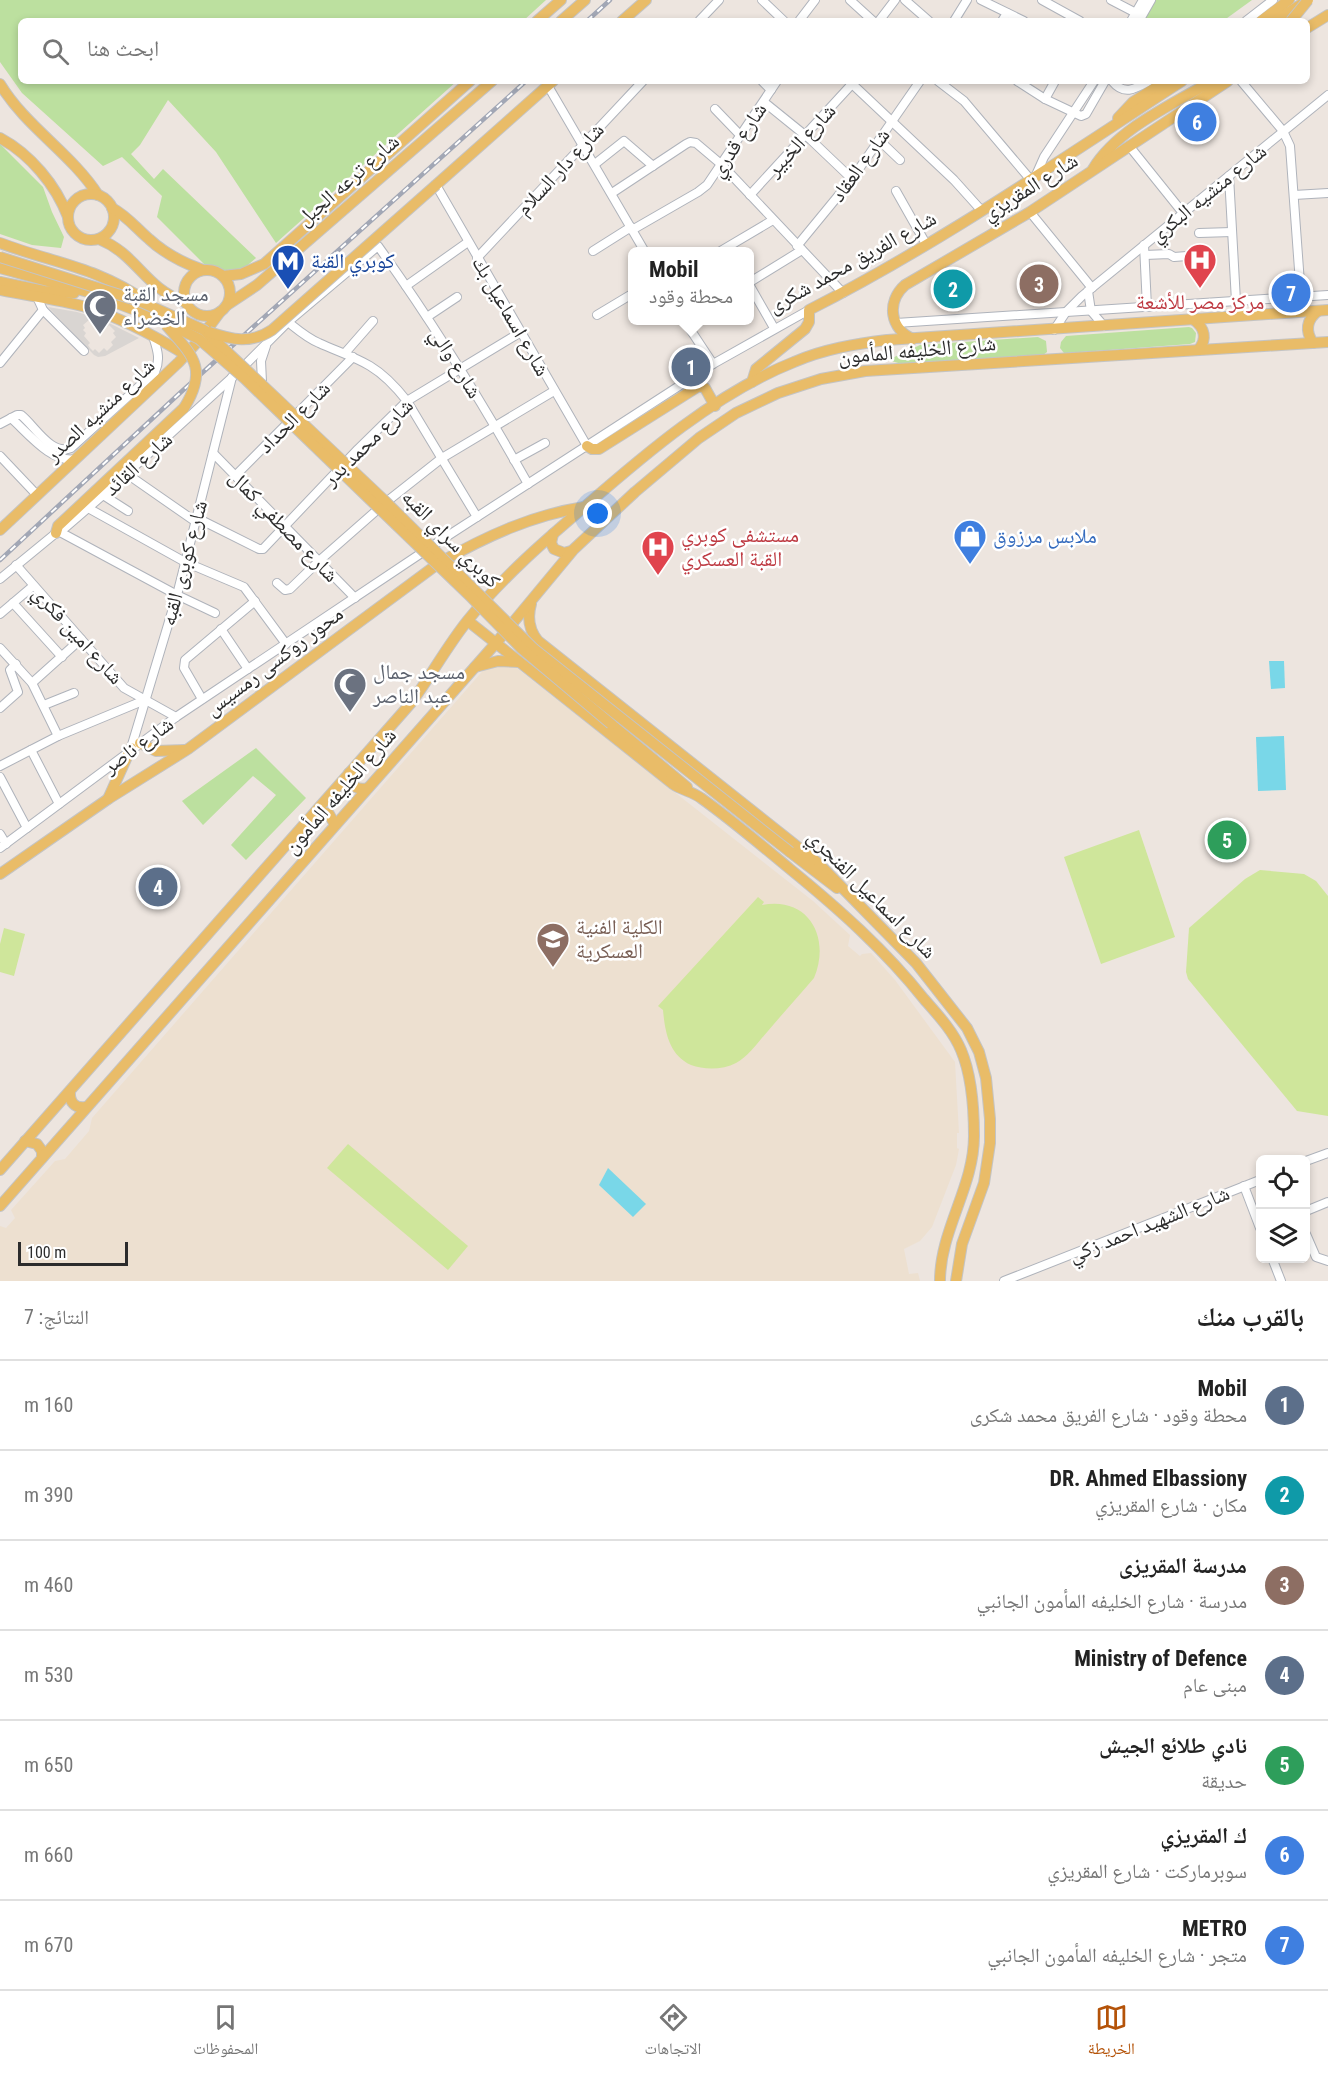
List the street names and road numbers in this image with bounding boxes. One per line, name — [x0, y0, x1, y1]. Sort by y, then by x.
street label: شارع قدري — [704, 98, 775, 184]
street label: شارع الخبير — [761, 99, 841, 183]
street label: شارع دار السلام — [511, 118, 610, 222]
street label: شارع العقاد — [825, 124, 896, 207]
street label: شارع ترعه الجبل — [292, 129, 405, 232]
street label: شارع منشيه البكري — [1145, 139, 1274, 251]
street label: شارع المقريزي — [978, 148, 1085, 230]
street label: شارع الفريق محمد شكرى — [764, 206, 941, 319]
street label: شارع اسماعيل بك — [466, 252, 555, 381]
street label: شارع والي — [421, 323, 487, 405]
street label: شارع الخليفه المأمون — [837, 330, 997, 370]
street label: شارع منشيه الصدر — [40, 353, 160, 468]
street label: شارع الحداد — [253, 376, 336, 459]
street label: شارع محمد بدر — [317, 393, 419, 492]
street label: شارع القائد — [99, 427, 178, 502]
street label: شارع مصطفي كمال — [221, 465, 343, 590]
street label: كوبري سراي القبه — [394, 485, 505, 596]
street label: شارع كوبرى القبه — [156, 498, 213, 628]
street label: شارع امين فكري — [24, 581, 128, 692]
street label: محور روكسى رمسيس — [200, 601, 348, 722]
street label: شارع ناصر — [97, 712, 178, 780]
street label: شارع الخليفه المأمون — [278, 723, 402, 859]
street label: شارع اسماعيل الفنجري — [800, 825, 941, 966]
street label: شارع الشهيد احمد زكي — [1065, 1181, 1235, 1271]

